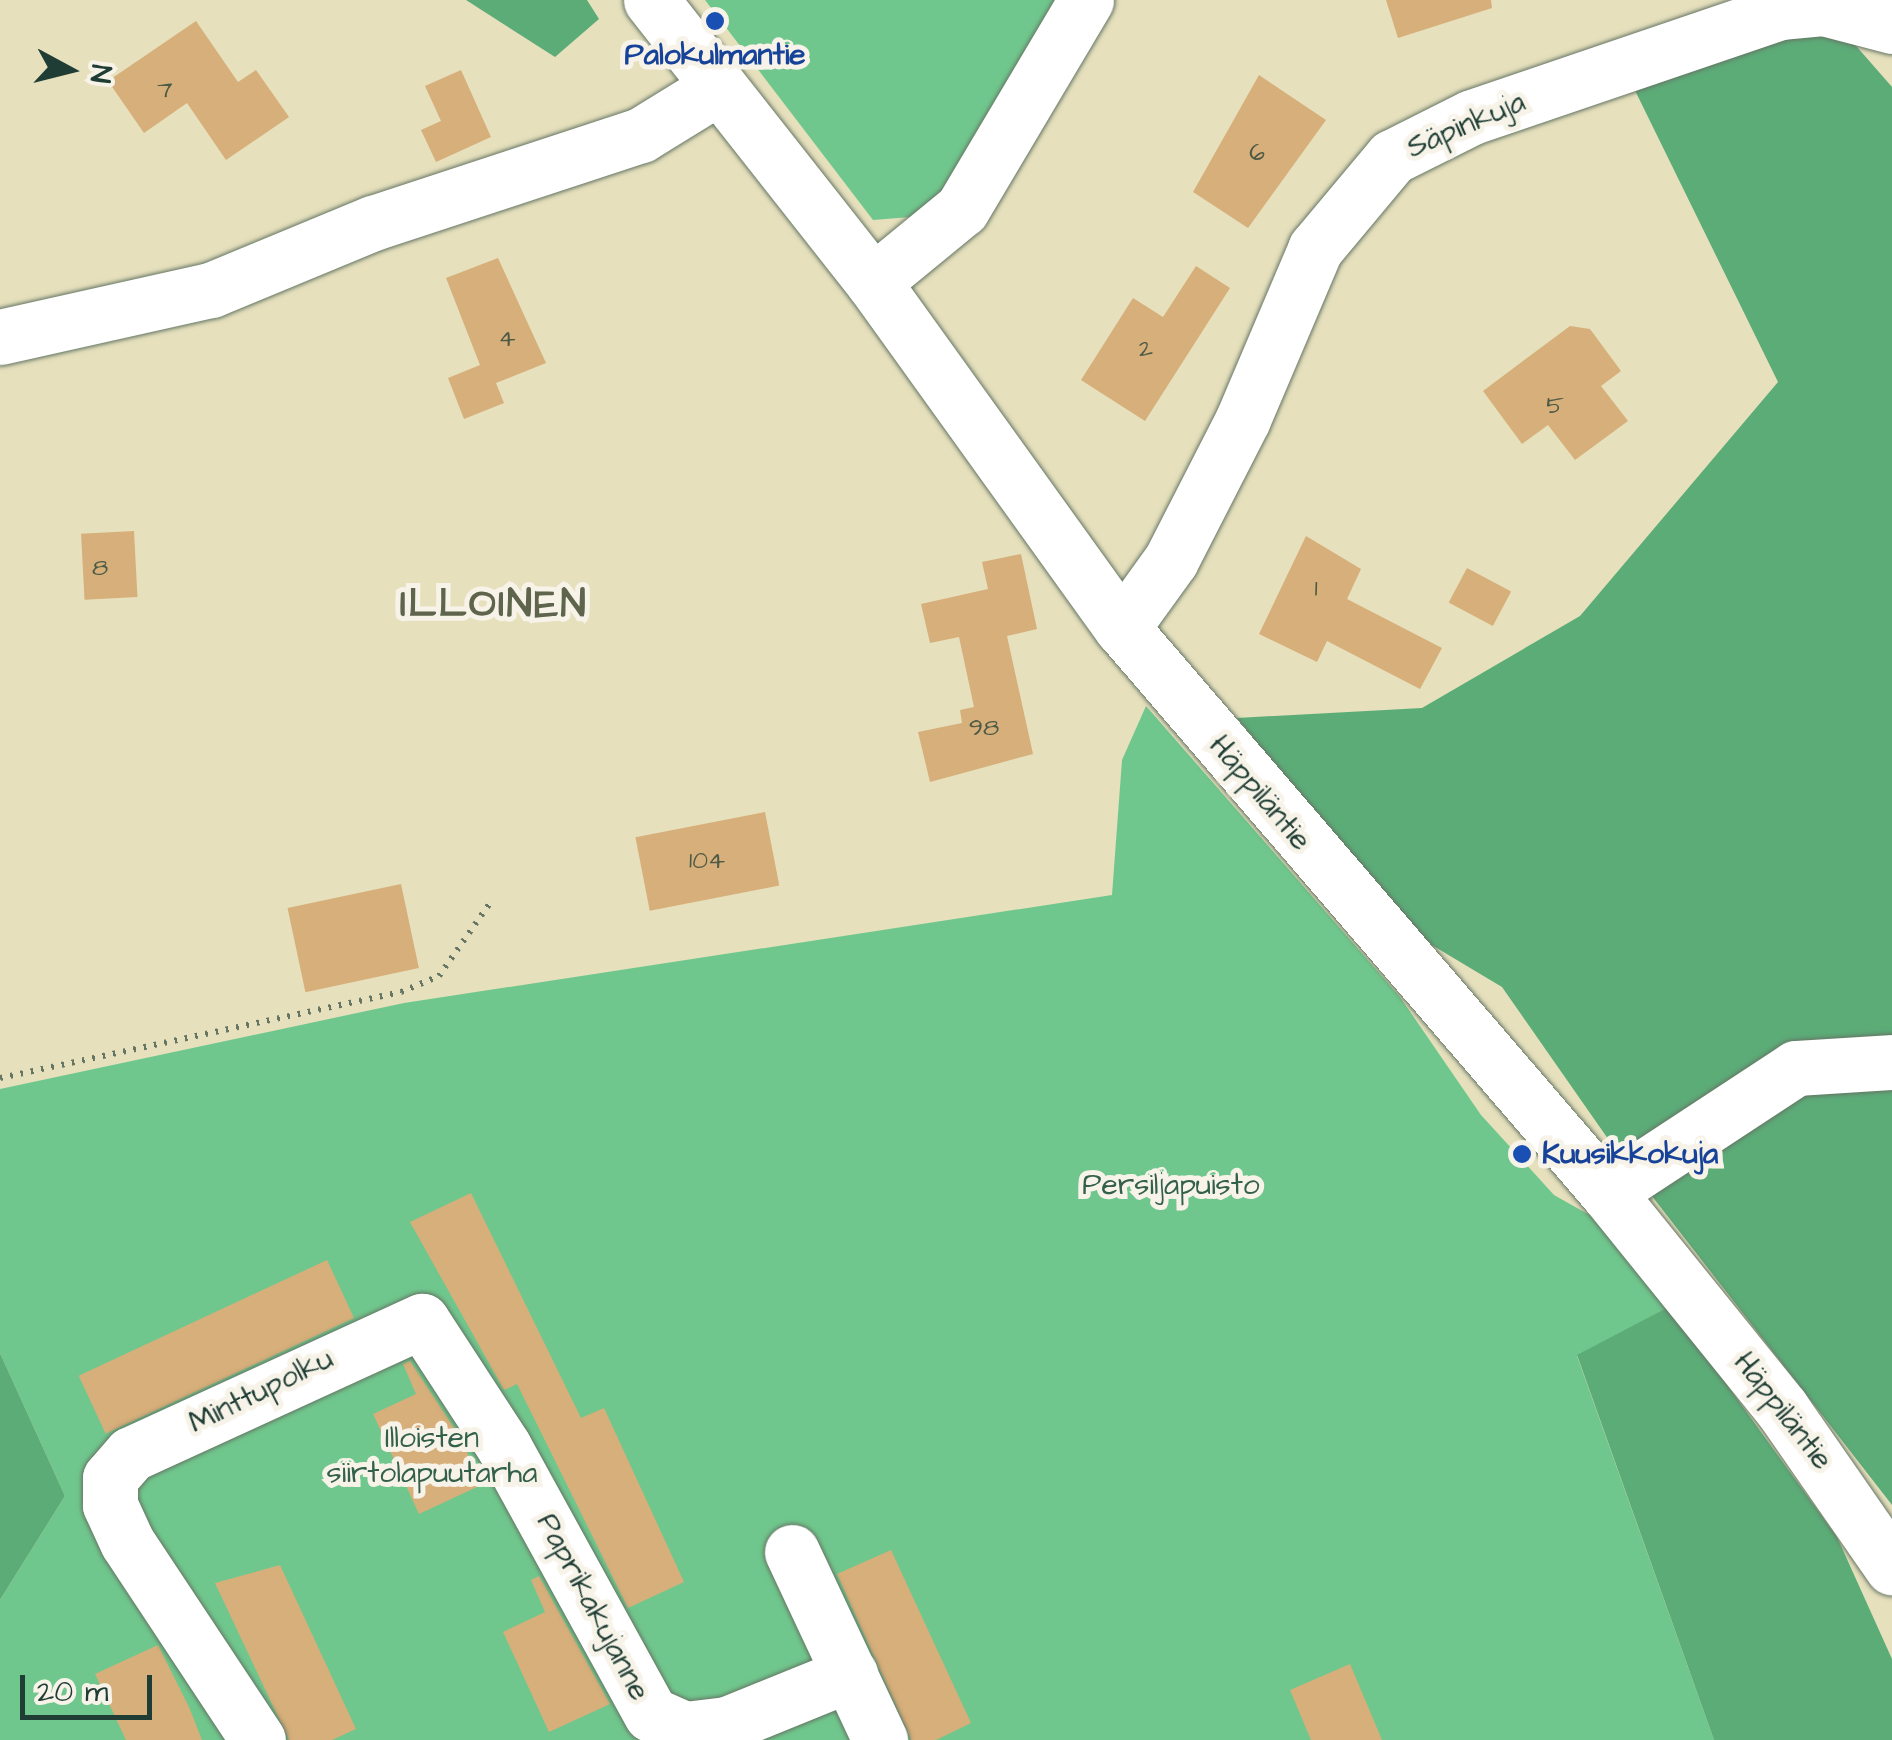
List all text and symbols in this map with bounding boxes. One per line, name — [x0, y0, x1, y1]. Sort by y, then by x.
marker: Palokulmantie — [704, 10, 726, 32]
north arrow — [20, 20, 120, 120]
place label: Palokulmantie — [625, 37, 805, 73]
text: N — [80, 63, 121, 85]
house number: 7 — [157, 75, 173, 105]
street label: Säpinkuja — [1401, 84, 1531, 166]
house number: 6 — [1249, 138, 1265, 168]
house number: 4 — [498, 324, 516, 354]
house number: 2 — [1139, 334, 1153, 364]
house number: 5 — [1546, 391, 1564, 421]
house number: 8 — [92, 553, 108, 583]
house number: 1 — [1314, 574, 1318, 604]
district label: ILLOINEN — [400, 581, 588, 629]
house number: 98 — [969, 713, 999, 743]
street label: Häppiläntie — [1201, 728, 1319, 858]
house number: 104 — [689, 846, 725, 876]
place label: Kuusikkokuja — [1542, 1136, 1718, 1172]
marker: Kuusikkokuja — [1511, 1143, 1533, 1165]
park label: Persiljapuisto — [1082, 1167, 1260, 1203]
street label: Minttupolku — [183, 1341, 339, 1441]
street label: Häppiläntie — [1726, 1345, 1840, 1477]
park label: Illoisten siirtolapuutarha — [327, 1420, 537, 1490]
street label: Paprikakujanne — [529, 1507, 657, 1707]
scale bar — [25, 1655, 158, 1717]
text: 20 m — [37, 1671, 108, 1713]

